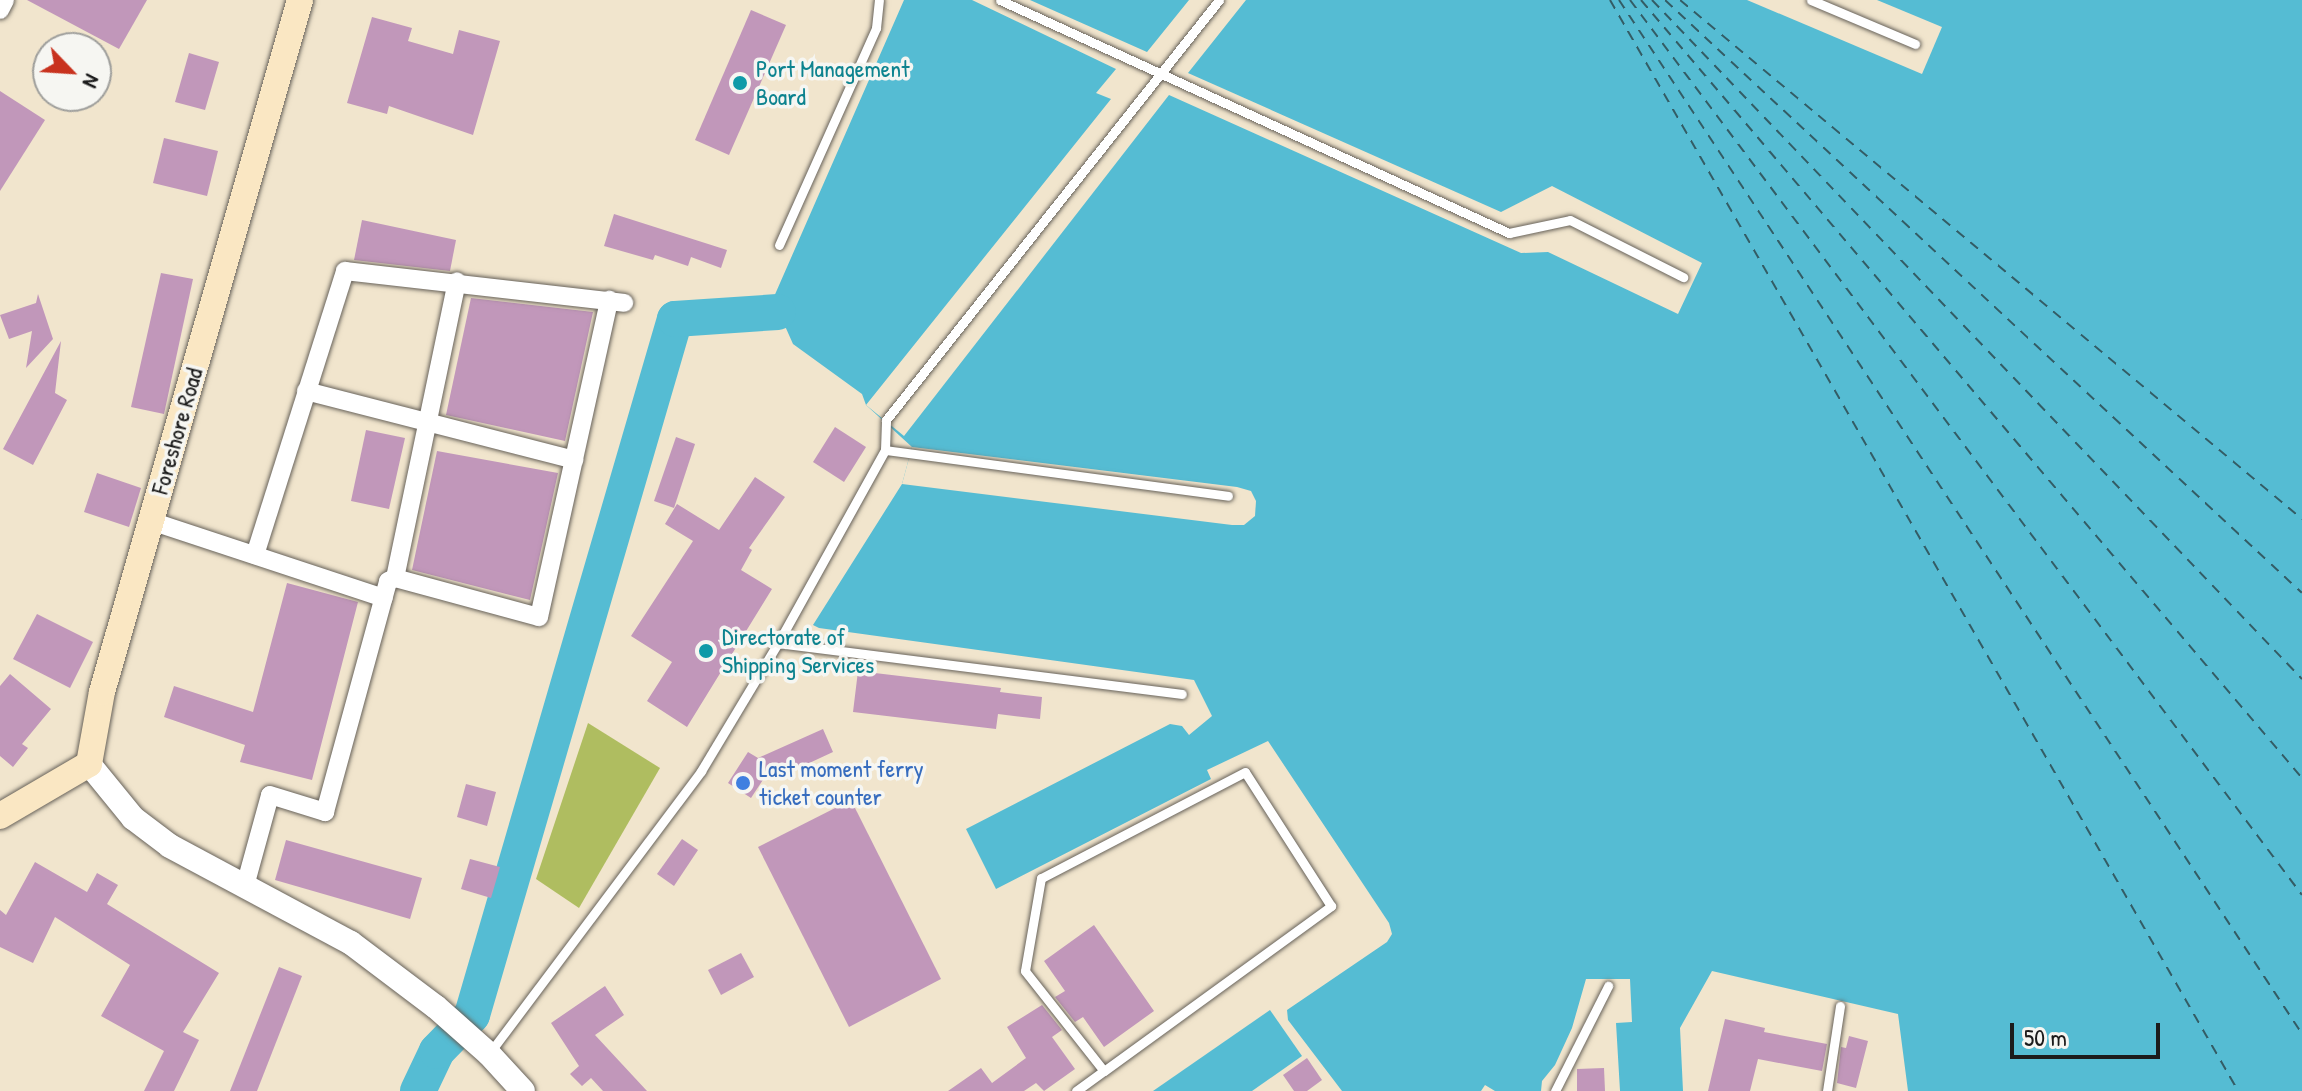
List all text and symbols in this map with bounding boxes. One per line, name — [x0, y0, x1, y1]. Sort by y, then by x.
north arrow — [32, 32, 112, 112]
place label: Port Management Board — [756, 55, 909, 111]
text: N — [76, 70, 108, 93]
marker: Port Management Board — [731, 74, 749, 92]
street label: Foreshore Road — [145, 364, 209, 498]
place label: Directorate of Shipping Services — [722, 623, 874, 679]
marker: Directorate of Shipping Services — [697, 642, 715, 660]
place label: Last moment ferry ticket counter — [759, 755, 924, 811]
marker: Last moment ferry ticket counter — [734, 774, 752, 792]
scale bar — [2014, 1007, 2164, 1057]
text: 50 m — [2024, 1021, 2067, 1053]

